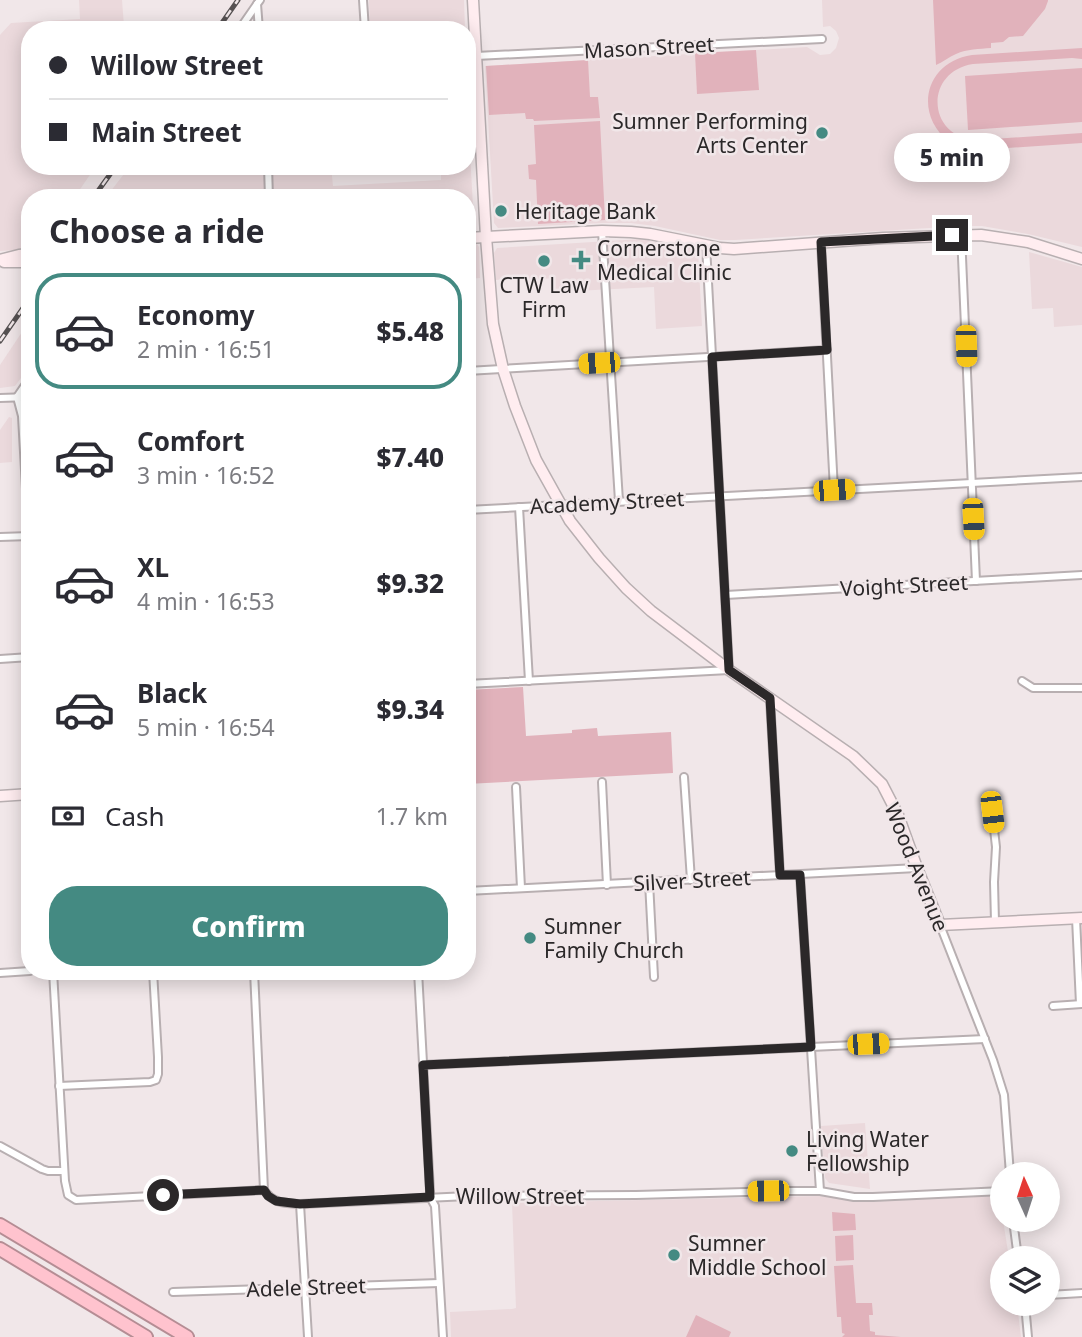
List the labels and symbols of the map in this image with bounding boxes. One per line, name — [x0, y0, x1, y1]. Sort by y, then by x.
street label: Mason Street — [583, 30, 715, 64]
place label: Sumner Performing Arts Center — [612, 107, 808, 159]
marker: Sumner Performing Arts Center — [814, 125, 830, 141]
callout: 5 min — [894, 134, 1010, 182]
place label: Heritage Bank — [515, 197, 656, 225]
marker: Heritage Bank — [493, 203, 509, 219]
route end — [936, 219, 968, 251]
place label: Cornerstone Medical Clinic — [597, 234, 732, 286]
marker: Cornerstone Medical Clinic — [571, 250, 591, 270]
marker: CTW Law Firm — [536, 253, 552, 269]
place label: CTW Law Firm — [499, 271, 589, 323]
car — [955, 325, 978, 367]
car — [578, 351, 621, 375]
car — [813, 478, 856, 502]
street label: Academy Street — [529, 484, 685, 520]
car — [962, 497, 985, 541]
street label: Voight Street — [839, 568, 969, 602]
car — [980, 790, 1005, 834]
street label: Wood Avenue — [878, 798, 956, 936]
street label: Silver Street — [633, 863, 752, 897]
place label: Sumner Family Church — [544, 912, 684, 964]
marker: Sumner Family Church — [522, 930, 538, 946]
car — [847, 1033, 890, 1055]
place label: Living Water Fellowship — [806, 1125, 929, 1177]
marker: Living Water Fellowship — [784, 1143, 800, 1159]
north arrow — [990, 1162, 1060, 1232]
route start — [147, 1179, 179, 1211]
car — [747, 1180, 790, 1202]
street label: Willow Street — [456, 1182, 585, 1210]
place label: Sumner Middle School — [688, 1229, 826, 1281]
marker: Sumner Middle School — [666, 1247, 682, 1263]
street label: Adele Street — [246, 1271, 367, 1303]

